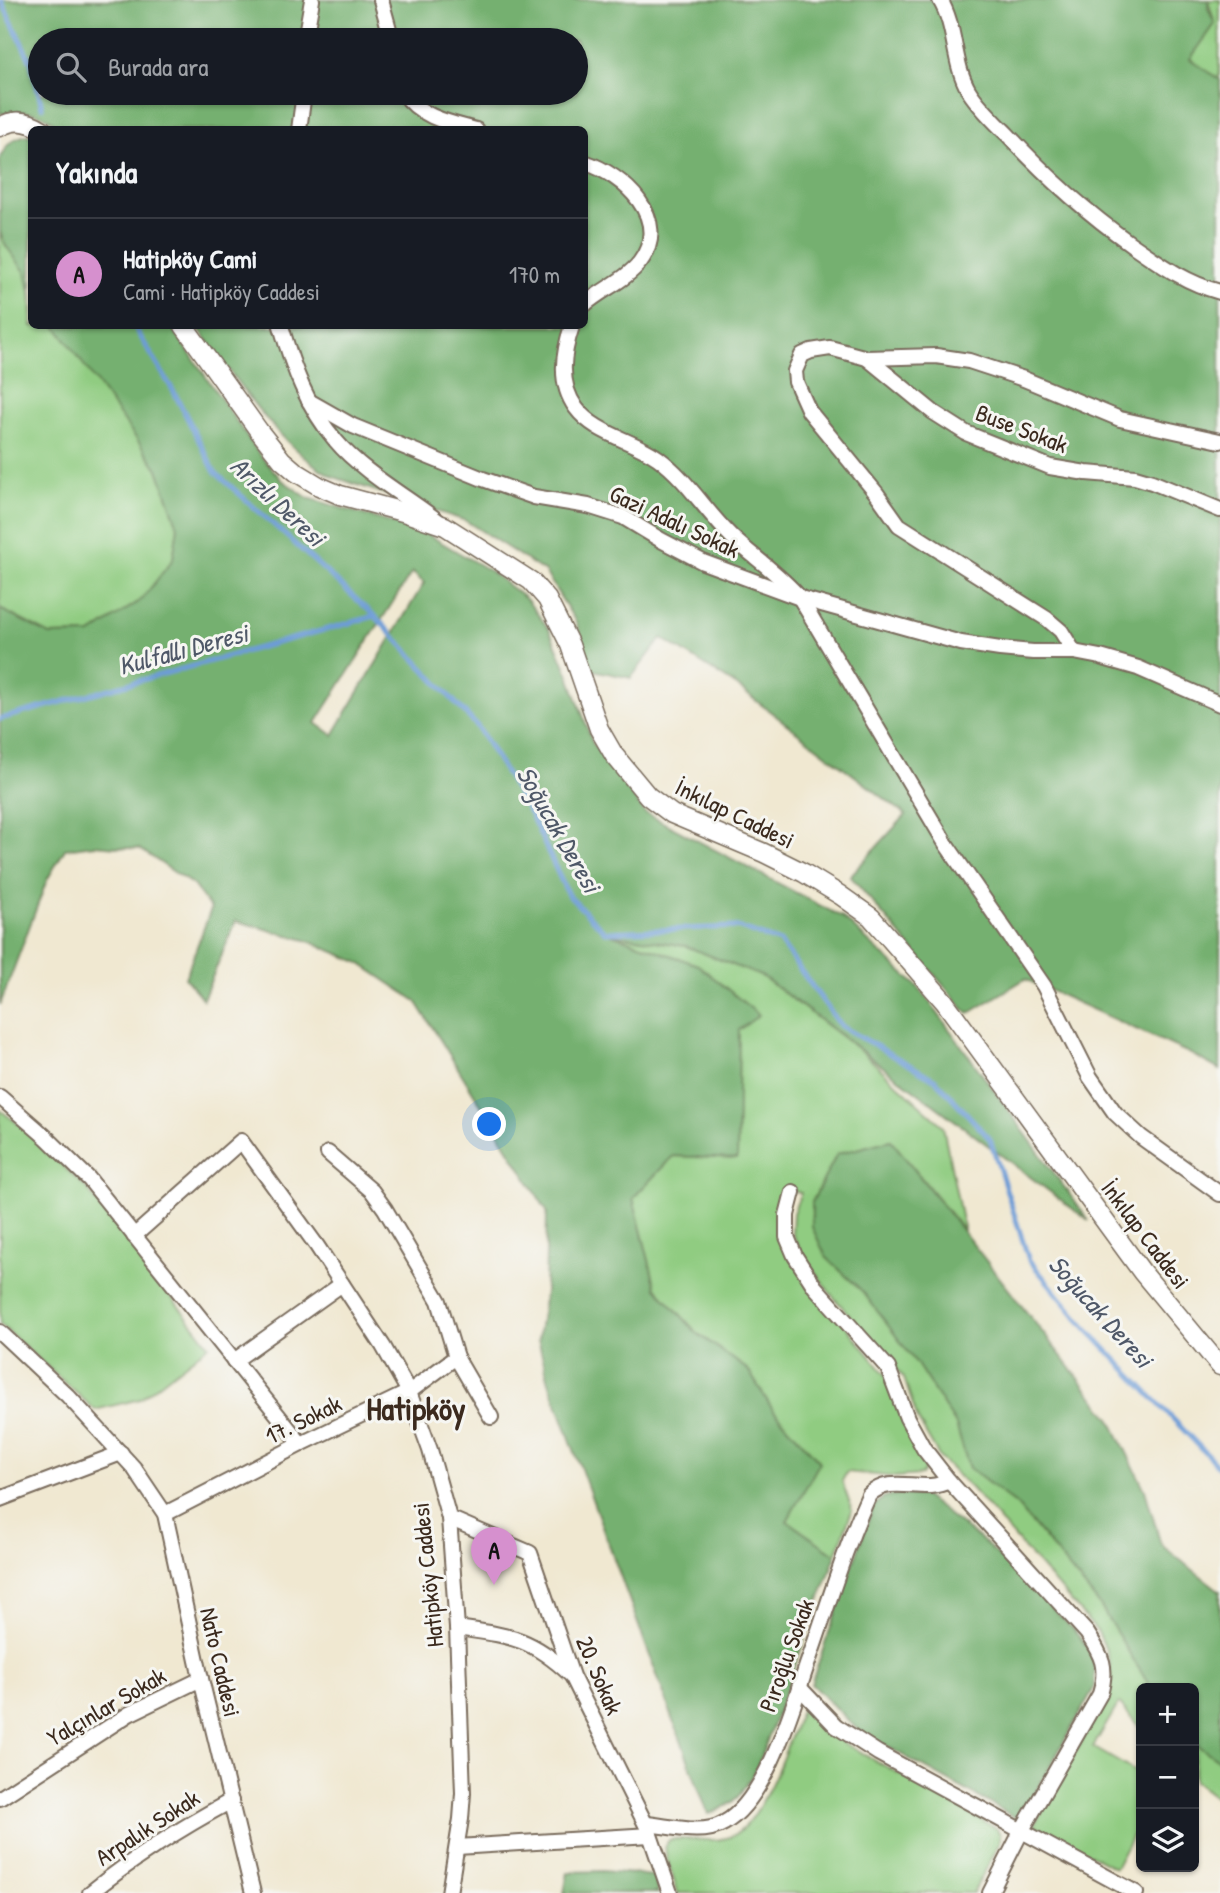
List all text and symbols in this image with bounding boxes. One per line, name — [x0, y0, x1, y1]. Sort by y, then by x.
search box — [28, 28, 588, 105]
icon: search — [52, 48, 90, 86]
text: Burada ara — [108, 49, 209, 84]
text: Yakında — [56, 152, 137, 192]
text: Hatipköy Cami — [123, 241, 257, 276]
text: A — [73, 259, 85, 290]
text: 170 m — [509, 259, 560, 290]
text: Cami · Hatipköy Caddesi — [123, 276, 320, 307]
street label: Buse Sokak — [971, 396, 1073, 460]
water label: Arızlı Deresi — [223, 448, 334, 555]
street label: Gazi Adalı Sokak — [605, 477, 745, 565]
water label: Kulfallı Deresi — [115, 614, 254, 683]
water label: Soğucak Deresi — [508, 759, 610, 901]
street label: İnkılap Caddesi — [670, 770, 800, 856]
your location — [472, 1107, 506, 1141]
street label: İnkılap Caddesi — [1094, 1173, 1198, 1295]
water label: Soğucak Deresi — [1040, 1247, 1162, 1377]
street label: 17. Sokak — [259, 1387, 347, 1451]
district label: Hatipköy — [366, 1387, 466, 1431]
street label: Hatipköy Caddesi — [403, 1501, 451, 1649]
pin: A — [471, 1527, 517, 1585]
street label: Pıroğlu Sokak — [751, 1594, 821, 1716]
street label: Nato Caddesi — [193, 1604, 249, 1720]
street label: 20. Sokak — [569, 1631, 631, 1719]
street label: Yalçınlar Sokak — [41, 1659, 171, 1753]
map controls — [1136, 1683, 1199, 1872]
button: + — [1136, 1683, 1199, 1746]
button: − — [1136, 1746, 1199, 1809]
street label: Arpalık Sokak — [89, 1781, 205, 1873]
button: layers — [1136, 1809, 1199, 1872]

